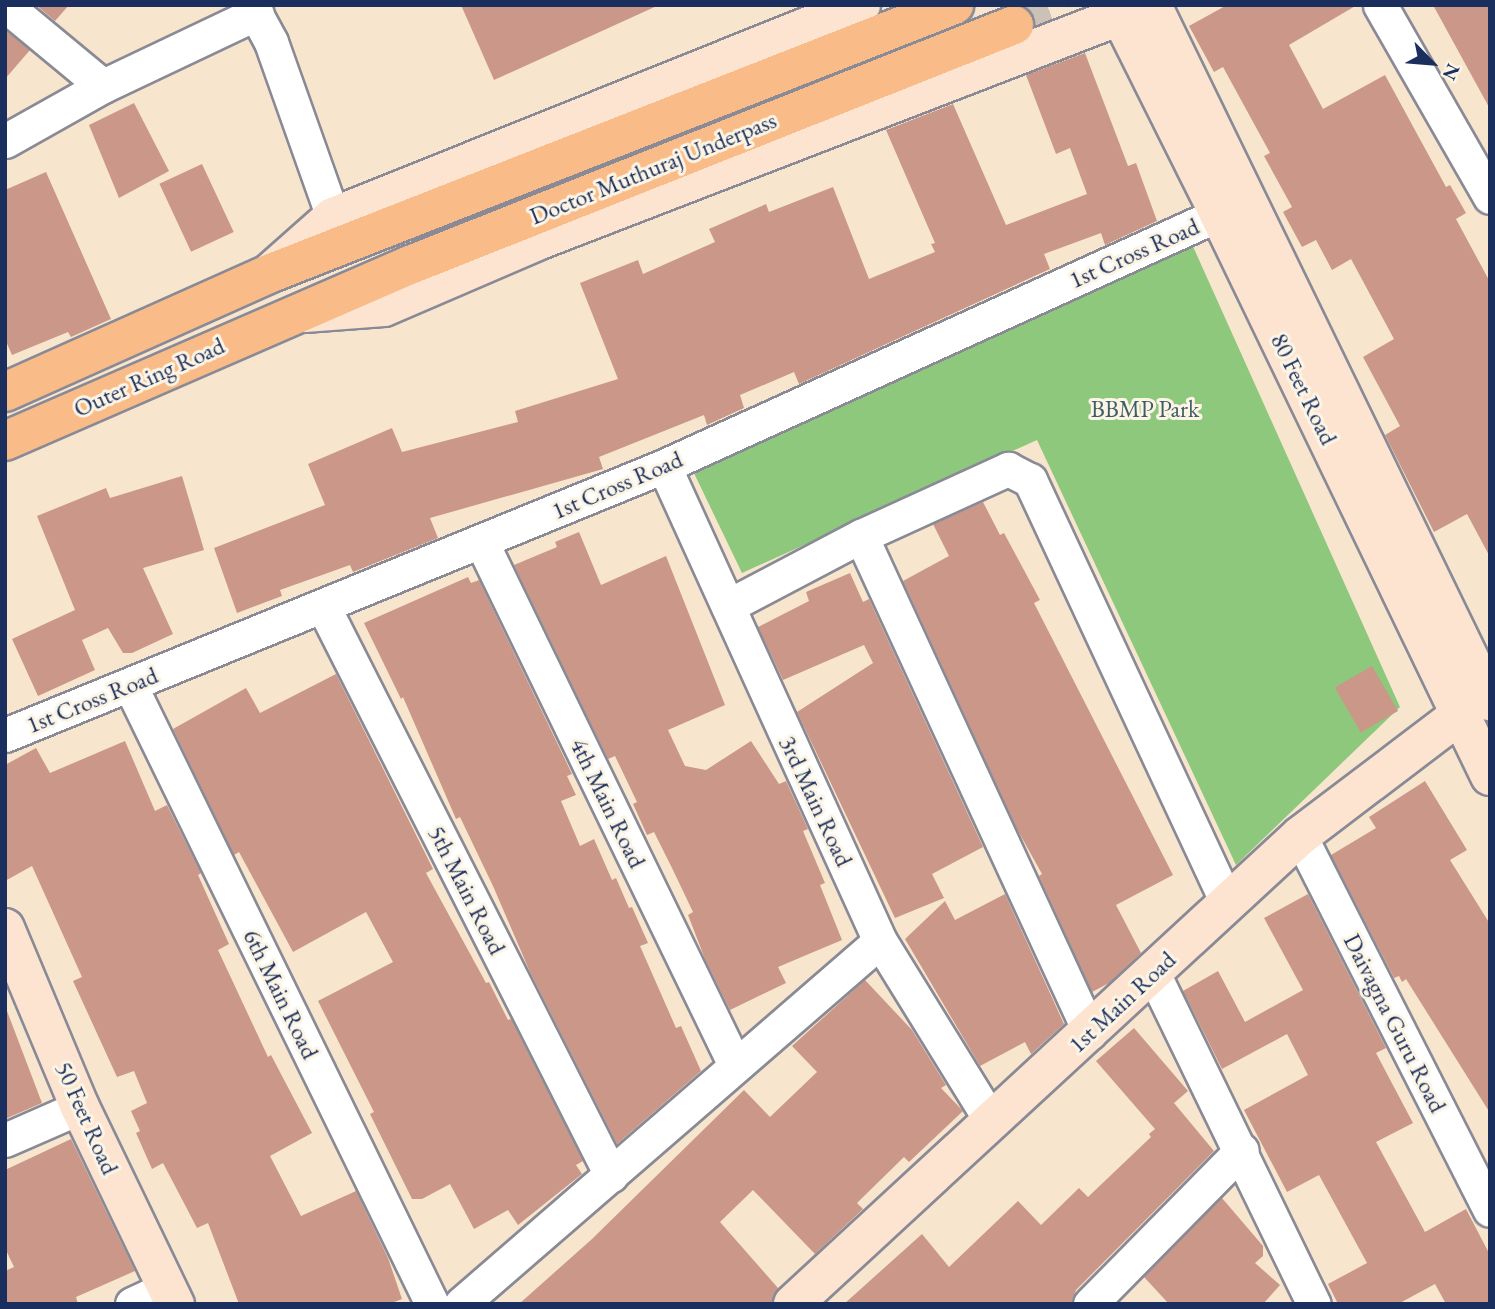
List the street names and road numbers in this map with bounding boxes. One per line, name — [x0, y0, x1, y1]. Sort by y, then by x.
street label: Doctor Muthuraj Underpass — [526, 105, 780, 231]
street label: 1st Cross Road — [1065, 212, 1203, 294]
street label: 80 Feet Road — [1265, 329, 1343, 449]
street label: Outer Ring Road — [69, 331, 229, 423]
street label: 1st Cross Road — [547, 445, 687, 525]
street label: 1st Cross Road — [22, 661, 162, 739]
street label: 3rd Main Road — [773, 731, 859, 871]
street label: 4th Main Road — [564, 734, 652, 872]
street label: 5th Main Road — [422, 821, 512, 959]
street label: 6th Main Road — [237, 925, 325, 1063]
street label: Daivagna Guru Road — [1338, 929, 1452, 1117]
street label: 1st Main Road — [1062, 945, 1182, 1059]
street label: 50 Feet Road — [49, 1057, 125, 1179]

